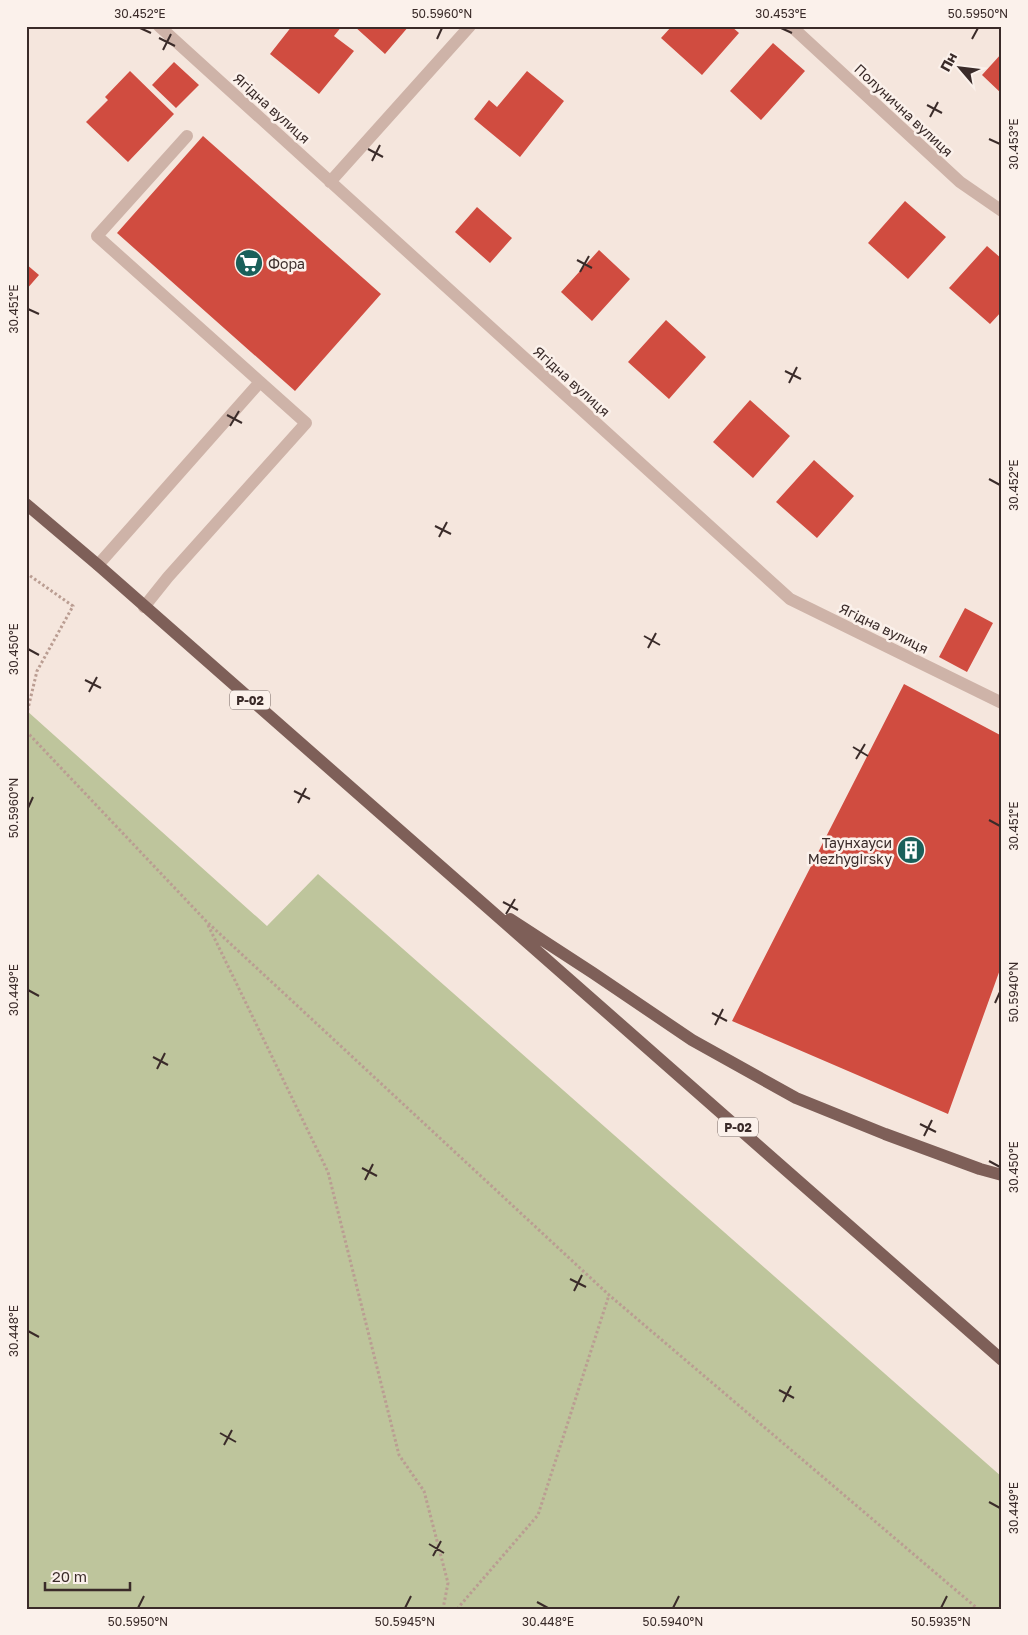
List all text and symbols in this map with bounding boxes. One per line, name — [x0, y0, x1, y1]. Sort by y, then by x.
text: 30.452°E — [114, 6, 166, 21]
text: 50.5960°N — [412, 6, 472, 21]
text: 30.453°E — [755, 6, 807, 21]
text: 50.5950°N — [948, 6, 1008, 21]
north arrow — [936, 42, 986, 92]
text: Пн — [936, 49, 960, 74]
street label: Полунична вулиця — [851, 60, 957, 160]
street label: Ягідна вулиця — [230, 69, 314, 147]
text: 30.453°E — [1006, 118, 1021, 170]
supermarket icon: Фора — [234, 248, 264, 278]
place label: Фора — [268, 255, 305, 272]
text: 30.451°E — [6, 284, 21, 334]
street label: Ягідна вулиця — [530, 342, 614, 420]
text: 30.452°E — [1006, 459, 1021, 511]
street label: Ягідна вулиця — [837, 599, 931, 657]
text: 30.450°E — [6, 623, 21, 675]
road number: Р-02 — [230, 690, 270, 710]
text: 50.5960°N — [6, 778, 21, 838]
text: 30.451°E — [1006, 801, 1021, 851]
place label: Таунхауси Mezhygirsky — [808, 834, 892, 867]
building icon: Таунхауси Mezhygirsky — [896, 835, 926, 865]
text: 50.5940°N — [1006, 962, 1021, 1022]
text: 30.449°E — [6, 964, 21, 1016]
road number: Р-02 — [718, 1118, 758, 1136]
text: 30.450°E — [1006, 1141, 1021, 1193]
text: 30.448°E — [6, 1305, 21, 1357]
text: 30.449°E — [1006, 1482, 1021, 1534]
scale bar — [45, 1560, 130, 1592]
text: 20 m — [52, 1567, 87, 1585]
text: 50.5950°N — [108, 1614, 168, 1629]
text: 50.5945°N — [375, 1614, 435, 1629]
text: 30.448°E — [522, 1614, 574, 1629]
text: 50.5940°N — [643, 1614, 703, 1629]
text: 50.5935°N — [911, 1614, 971, 1629]

